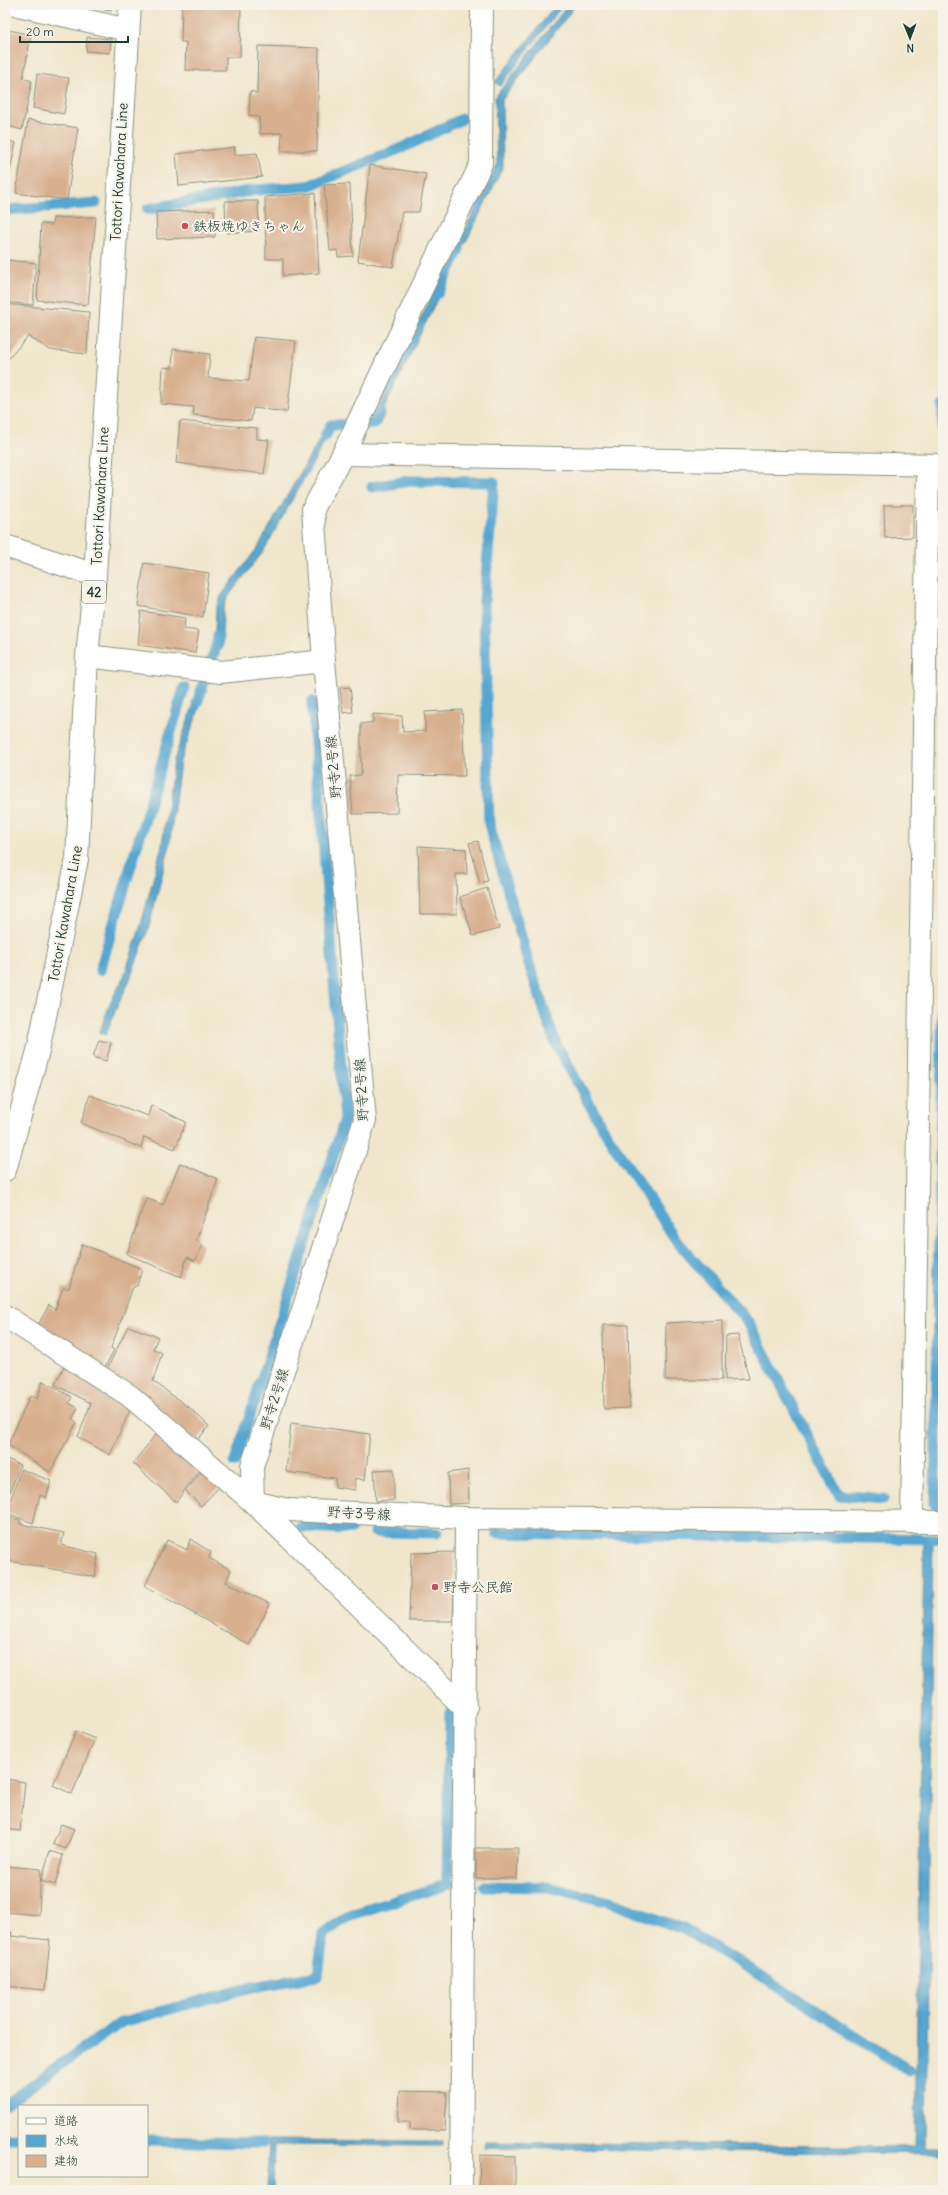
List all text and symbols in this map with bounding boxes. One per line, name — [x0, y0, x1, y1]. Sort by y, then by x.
scale bar — [20, 18, 128, 44]
north arrow — [890, 18, 930, 58]
text: 20 m — [26, 24, 54, 39]
text: N — [906, 41, 914, 55]
street label: Tottori Kawahara Line — [106, 102, 132, 242]
place label: 鉄板焼ゆきちゃん — [193, 217, 305, 235]
marker: 鉄板焼ゆきちゃん — [180, 221, 190, 231]
street label: Tottori Kawahara Line — [87, 426, 113, 566]
road number: 42 — [82, 581, 106, 603]
street label: 野寺2号線 — [321, 735, 345, 799]
street label: Tottori Kawahara Line — [44, 844, 86, 984]
street label: 野寺2号線 — [350, 1058, 372, 1122]
street label: 野寺2号線 — [256, 1366, 292, 1432]
street label: 野寺3号線 — [327, 1502, 391, 1524]
place label: 野寺公民館 — [443, 1578, 513, 1596]
marker: 野寺公民館 — [430, 1582, 440, 1592]
legend — [18, 2105, 148, 2177]
text: 道路 — [54, 2113, 78, 2128]
text: 水域 — [54, 2133, 78, 2148]
text: 建物 — [54, 2153, 78, 2168]

